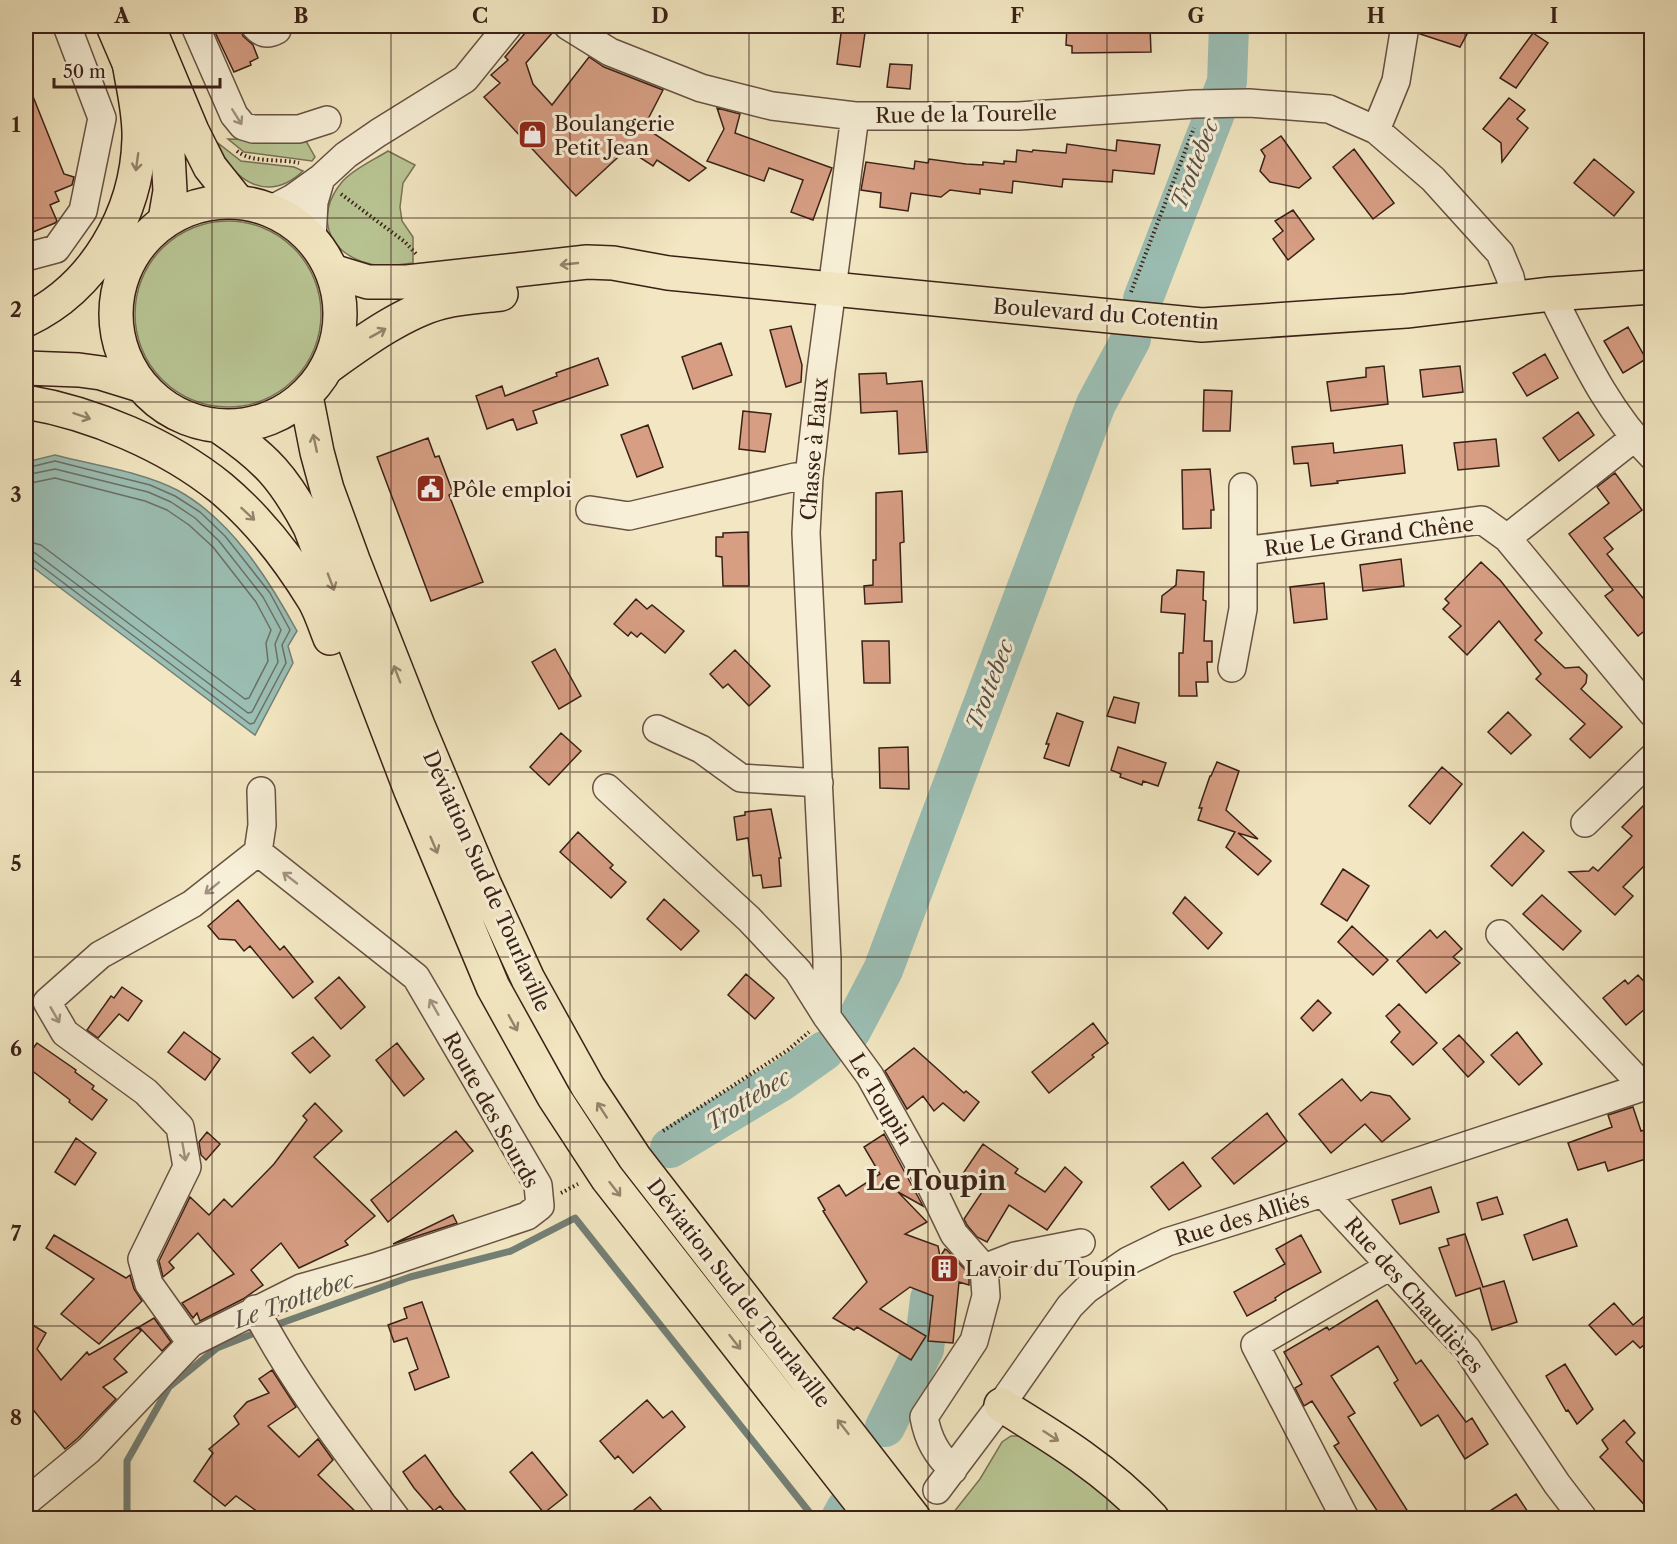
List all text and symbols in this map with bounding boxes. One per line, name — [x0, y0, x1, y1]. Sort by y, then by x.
text: A — [113, 4, 130, 28]
text: B — [294, 4, 309, 28]
text: C — [472, 4, 488, 28]
text: D — [651, 4, 669, 28]
text: E — [831, 4, 845, 28]
text: F — [1010, 4, 1024, 28]
text: G — [1188, 4, 1205, 28]
text: H — [1367, 4, 1385, 28]
text: I — [1550, 4, 1558, 28]
scale bar — [54, 51, 220, 89]
text: 50 m — [63, 61, 106, 83]
street label: Rue de la Tourelle — [875, 100, 1057, 128]
one-way arrow — [230, 108, 243, 125]
place label: Boulangerie Petit Jean — [554, 111, 675, 160]
text: 1 — [12, 113, 21, 137]
water label: Trottebec — [1165, 114, 1225, 213]
shop icon: Boulangerie Petit Jean — [517, 119, 549, 151]
one-way arrow — [131, 151, 142, 171]
one-way arrow — [559, 259, 579, 270]
street label: Boulevard du Cotentin — [992, 294, 1220, 334]
text: 2 — [10, 298, 22, 322]
one-way arrow — [368, 327, 386, 338]
street label: Chasse à Eaux — [795, 376, 833, 521]
one-way arrow — [72, 412, 91, 423]
one-way arrow — [309, 434, 320, 453]
public building icon: Pôle emploi — [415, 473, 447, 505]
place label: Pôle emploi — [452, 477, 572, 502]
text: 3 — [10, 483, 22, 507]
one-way arrow — [241, 507, 256, 522]
street label: Rue Le Grand Chêne — [1263, 511, 1475, 561]
one-way arrow — [326, 572, 337, 591]
water label: Trottebec — [960, 635, 1020, 734]
one-way arrow — [391, 665, 402, 683]
text: 4 — [10, 667, 22, 691]
street label: Déviation Sud de Tourlaville — [418, 747, 556, 1015]
one-way arrow — [429, 835, 440, 854]
text: 5 — [10, 852, 22, 876]
one-way arrow — [283, 871, 299, 884]
one-way arrow — [204, 882, 220, 895]
one-way arrow — [427, 999, 439, 1016]
one-way arrow — [49, 1006, 61, 1023]
one-way arrow — [507, 1014, 519, 1031]
street label: Route des Sourds — [438, 1028, 544, 1192]
text: 6 — [10, 1037, 22, 1061]
street label: Le Toupin — [844, 1049, 918, 1149]
water label: Trottebec — [701, 1063, 796, 1136]
one-way arrow — [596, 1101, 609, 1118]
one-way arrow — [179, 1142, 190, 1161]
district label: Le Toupin — [866, 1164, 1007, 1197]
street label: Déviation Sud de Tourlaville — [642, 1174, 836, 1412]
one-way arrow — [609, 1180, 622, 1196]
street label: Rue des Alliés — [1172, 1187, 1312, 1251]
street label: Rue des Chaudières — [1339, 1212, 1489, 1378]
text: 7 — [11, 1222, 22, 1246]
building icon: Lavoir du Toupin — [928, 1252, 960, 1284]
place label: Lavoir du Toupin — [965, 1256, 1136, 1281]
water label: Le Trottebec — [228, 1265, 359, 1335]
one-way arrow — [729, 1334, 742, 1350]
text: 8 — [10, 1406, 22, 1430]
one-way arrow — [837, 1419, 850, 1435]
one-way arrow — [1042, 1430, 1059, 1442]

